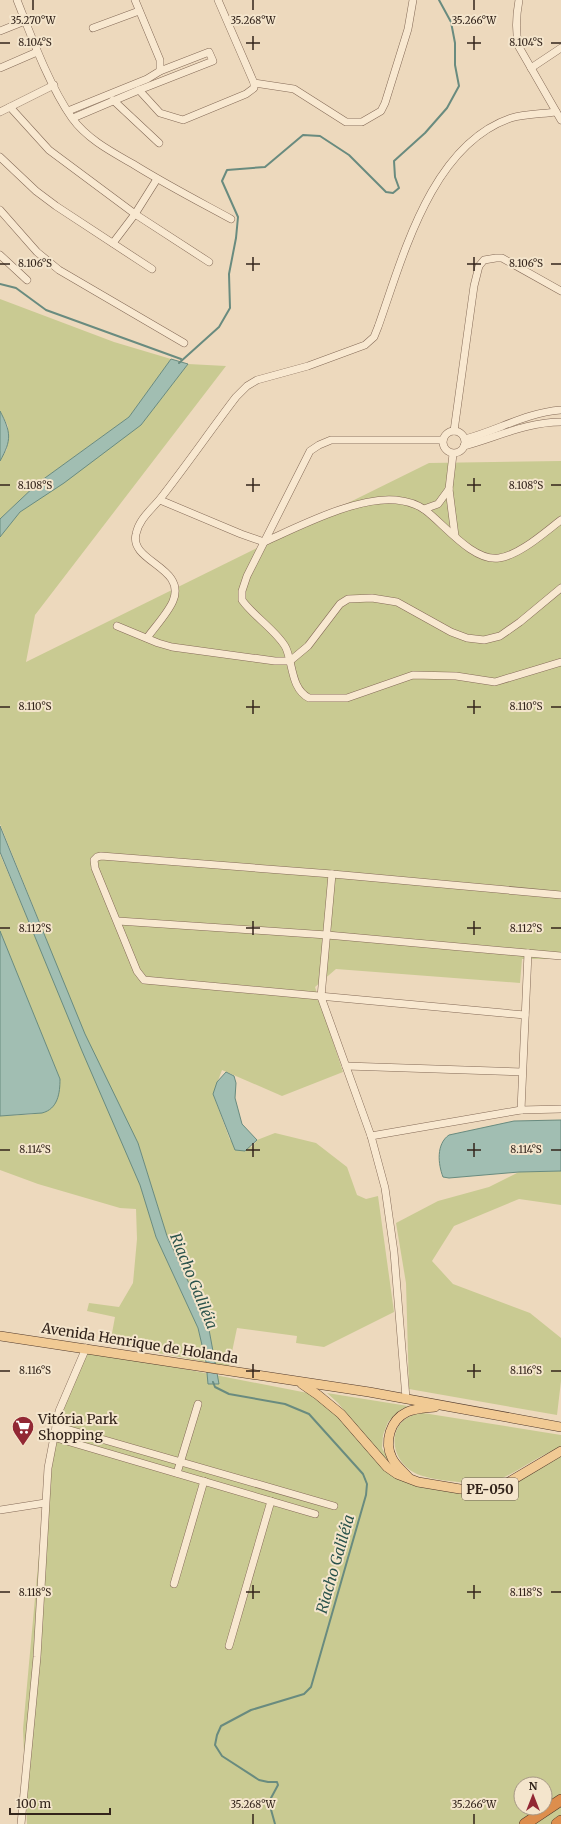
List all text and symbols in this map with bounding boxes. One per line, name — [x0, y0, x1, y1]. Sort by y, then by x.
text: 35.270°W — [11, 14, 56, 27]
text: 35.268°W — [230, 14, 277, 27]
text: 35.266°W — [452, 14, 497, 27]
text: 8.104°S — [18, 36, 52, 49]
text: 8.104°S — [509, 36, 543, 49]
text: 8.106°S — [18, 257, 52, 270]
text: 8.106°S — [509, 257, 543, 270]
text: 8.108°S — [18, 479, 52, 492]
text: 8.108°S — [509, 479, 543, 492]
text: 8.110°S — [19, 700, 51, 713]
text: 8.110°S — [510, 700, 542, 713]
text: 8.112°S — [19, 922, 51, 935]
text: 8.112°S — [510, 922, 542, 935]
text: 8.114°S — [19, 1143, 51, 1156]
text: 8.114°S — [510, 1143, 542, 1156]
water label: Riacho Galiléia — [166, 1230, 222, 1332]
street label: Avenida Henrique de Holanda — [39, 1318, 240, 1368]
text: 8.116°S — [19, 1364, 51, 1377]
text: 8.116°S — [510, 1364, 542, 1377]
place label: Vitória Park Shopping — [37, 1410, 118, 1444]
supermarket icon: Vitória Park Shopping — [10, 1414, 36, 1447]
road number: PE-050 — [462, 1478, 518, 1500]
water label: Riacho Galiléia — [312, 1512, 358, 1616]
text: 8.118°S — [19, 1586, 51, 1599]
text: 8.118°S — [510, 1586, 542, 1599]
north arrow — [513, 1776, 553, 1816]
text: N — [529, 1779, 538, 1793]
scale bar — [10, 1790, 110, 1816]
text: 100 m — [16, 1796, 51, 1811]
text: 35.268°W — [230, 1798, 277, 1811]
text: 35.266°W — [452, 1798, 497, 1811]

